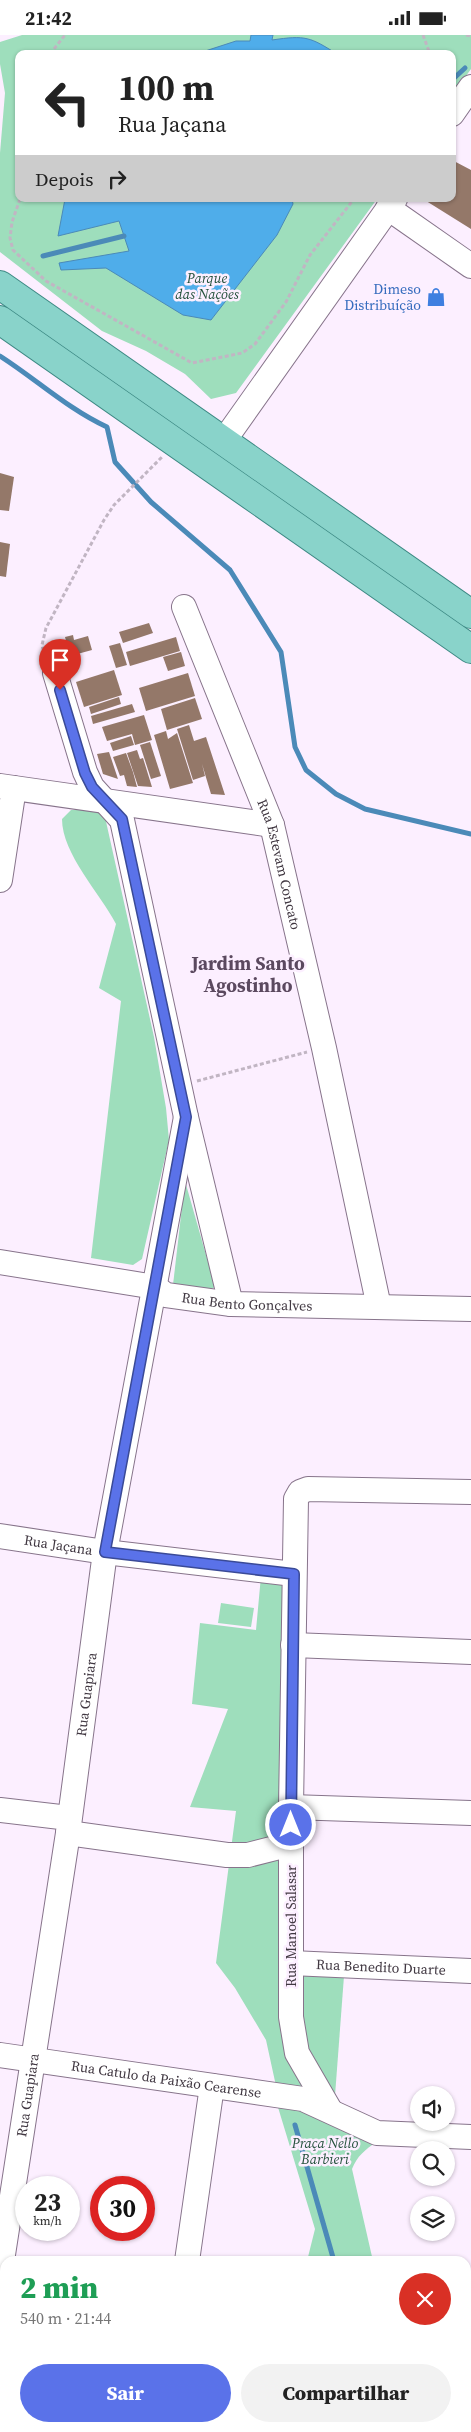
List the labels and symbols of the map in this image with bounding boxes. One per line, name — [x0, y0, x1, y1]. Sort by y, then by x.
park label: Parque das Nações — [175, 268, 240, 304]
place label: Dimeso Distribuíção — [344, 279, 421, 315]
shop icon: Dimeso Distribuíção — [425, 286, 447, 308]
pin — [39, 639, 81, 690]
street label: Rua Estevam Concato — [252, 796, 306, 932]
district label: Jardim Santo Agostinho — [190, 950, 305, 998]
street label: Rua Bento Gonçalves — [180, 1287, 313, 1316]
street label: Rua Jaçana — [23, 1530, 95, 1560]
street label: Rua Guapiara — [71, 1650, 102, 1738]
position arrow — [264, 1798, 316, 1850]
street label: Rua Manoel Salasar — [281, 1865, 301, 1987]
street label: Rua Benedito Duarte — [316, 1954, 446, 1980]
street label: Rua Guapiara — [11, 2051, 44, 2138]
street label: Rua Catulo da Paixão Cearense — [70, 2055, 263, 2103]
park label: Praça Nello Barbieri — [291, 2133, 358, 2169]
speed limit sign: 30 — [90, 2176, 155, 2241]

